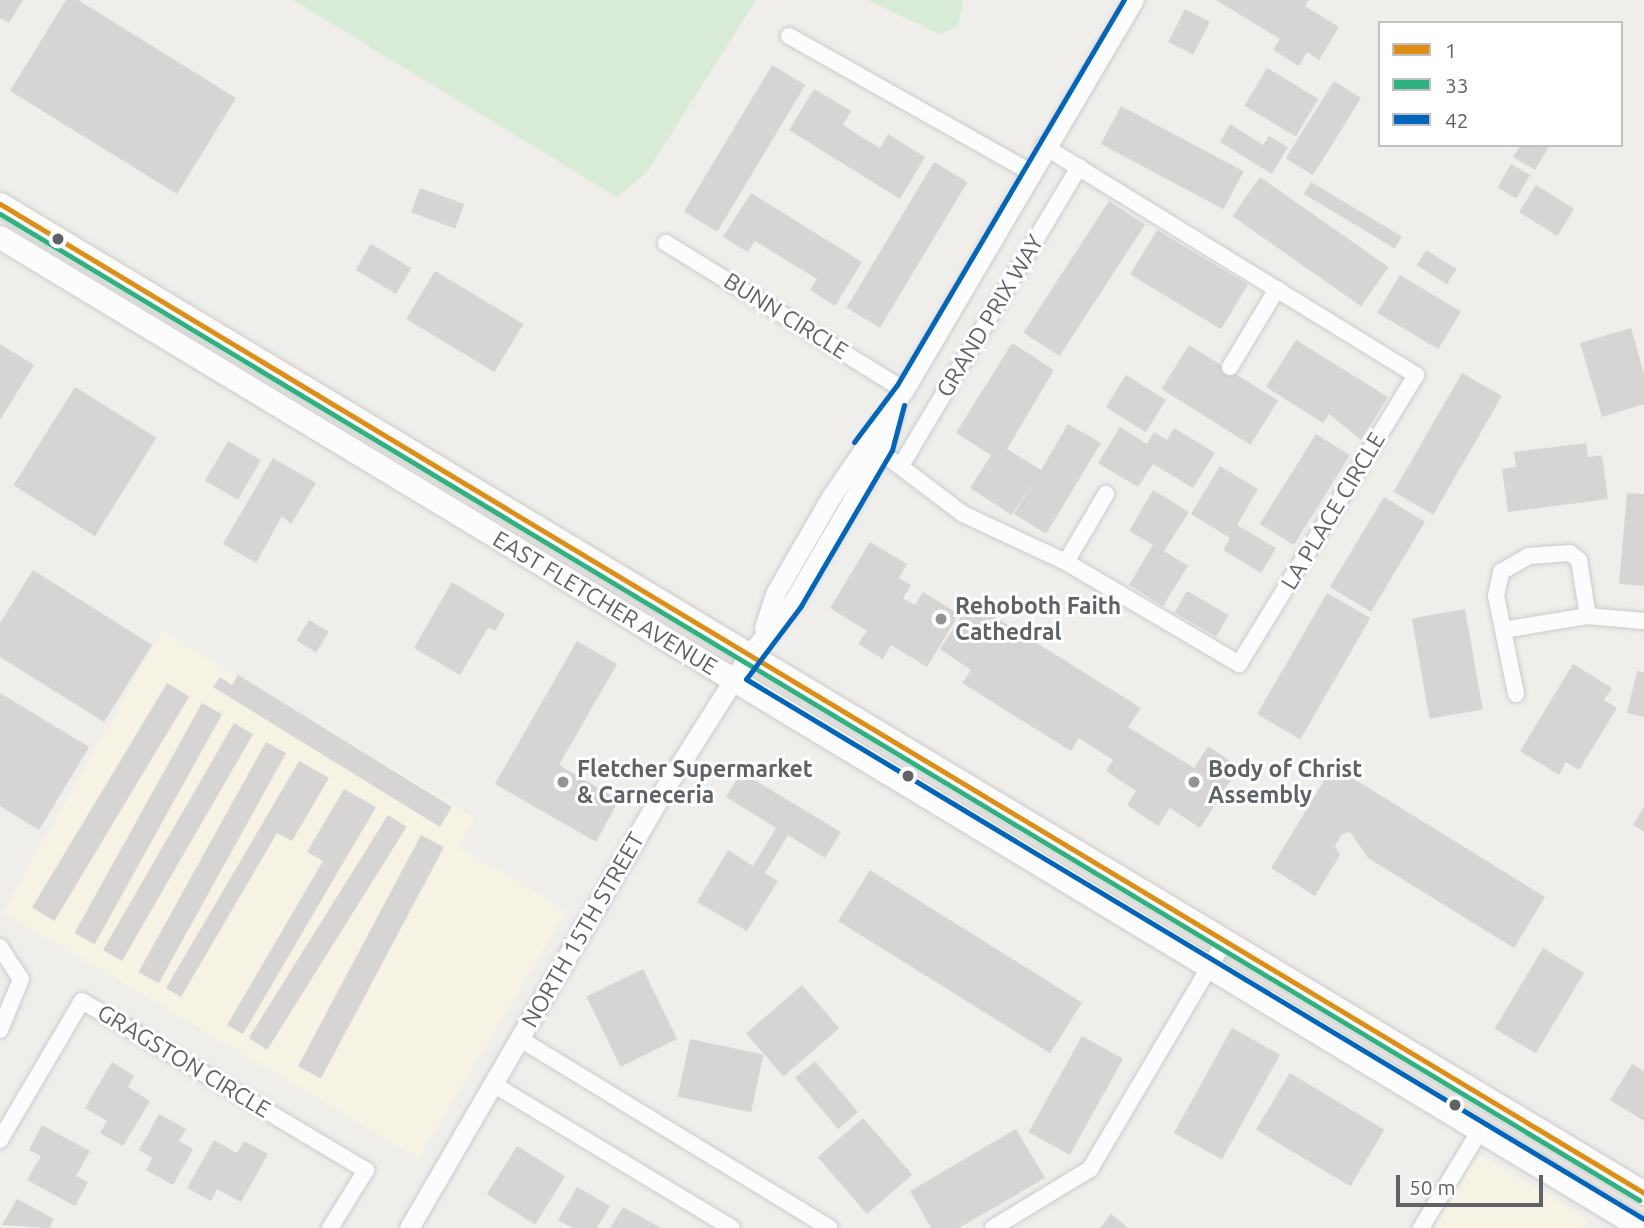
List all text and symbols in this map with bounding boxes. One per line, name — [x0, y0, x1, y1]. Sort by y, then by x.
legend — [1378, 21, 1623, 147]
text: 1 — [1445, 38, 1457, 62]
text: 33 — [1445, 73, 1469, 97]
text: 42 — [1445, 108, 1469, 132]
street label: GRAND PRIX WAY — [931, 230, 1049, 402]
unlabelled marker — [51, 232, 65, 246]
street label: BUNN CIRCLE — [719, 267, 853, 365]
street label: LA PLACE CIRCLE — [1275, 427, 1391, 595]
street label: EAST FLETCHER AVENUE — [488, 525, 722, 681]
place label: Rehoboth Faith Cathedral — [955, 592, 1121, 646]
marker: Rehoboth Faith Cathedral — [933, 611, 949, 627]
place label: Fletcher Supermarket & Carneceria — [577, 755, 813, 809]
place label: Body of Christ Assembly — [1208, 755, 1362, 809]
unlabelled marker — [901, 769, 915, 783]
marker: Fletcher Supermarket & Carneceria — [555, 774, 571, 790]
marker: Body of Christ Assembly — [1186, 774, 1202, 790]
street label: NORTH 15TH STREET — [516, 828, 650, 1032]
street label: GRAGSTON CIRCLE — [92, 998, 276, 1124]
unlabelled marker — [1448, 1098, 1462, 1112]
scale bar — [1399, 1162, 1546, 1206]
text: 50 m — [1409, 1175, 1456, 1199]

